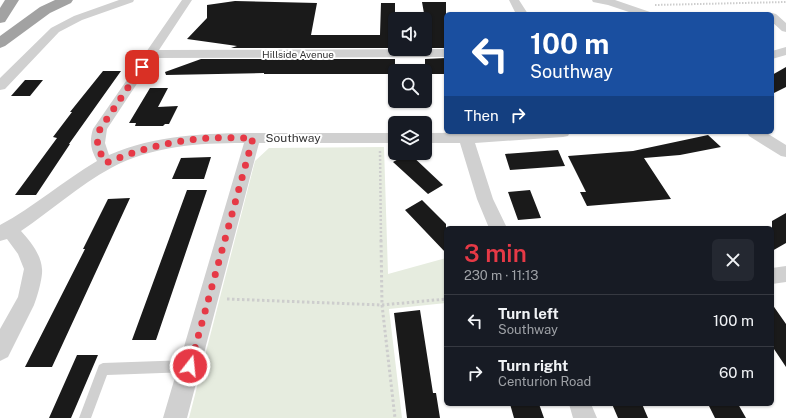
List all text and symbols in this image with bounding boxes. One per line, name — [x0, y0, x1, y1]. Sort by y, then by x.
map controls — [388, 12, 432, 160]
button: sound — [388, 12, 432, 56]
text: 100 m — [530, 27, 609, 60]
icon: left — [464, 28, 516, 80]
street label: Hillside Avenue — [262, 48, 334, 60]
pin — [125, 50, 159, 84]
icon: arrive — [131, 56, 153, 78]
text: Southway — [530, 61, 613, 82]
button: search — [388, 64, 432, 108]
icon: right — [507, 104, 529, 126]
text: Then — [464, 107, 499, 124]
button: layers — [388, 116, 432, 160]
street label: Southway — [265, 131, 321, 145]
text: 3 min — [464, 239, 527, 267]
button: close — [712, 239, 754, 281]
text: 230 m · 11:13 — [464, 268, 538, 283]
text: Turn left — [498, 305, 559, 322]
icon: left — [464, 310, 486, 332]
text: 100 m — [713, 312, 754, 329]
text: Southway — [498, 322, 558, 337]
position arrow — [169, 345, 211, 387]
text: Turn right — [498, 357, 568, 374]
icon: right — [464, 362, 486, 384]
text: 60 m — [719, 364, 754, 381]
text: Centurion Road — [498, 374, 591, 389]

